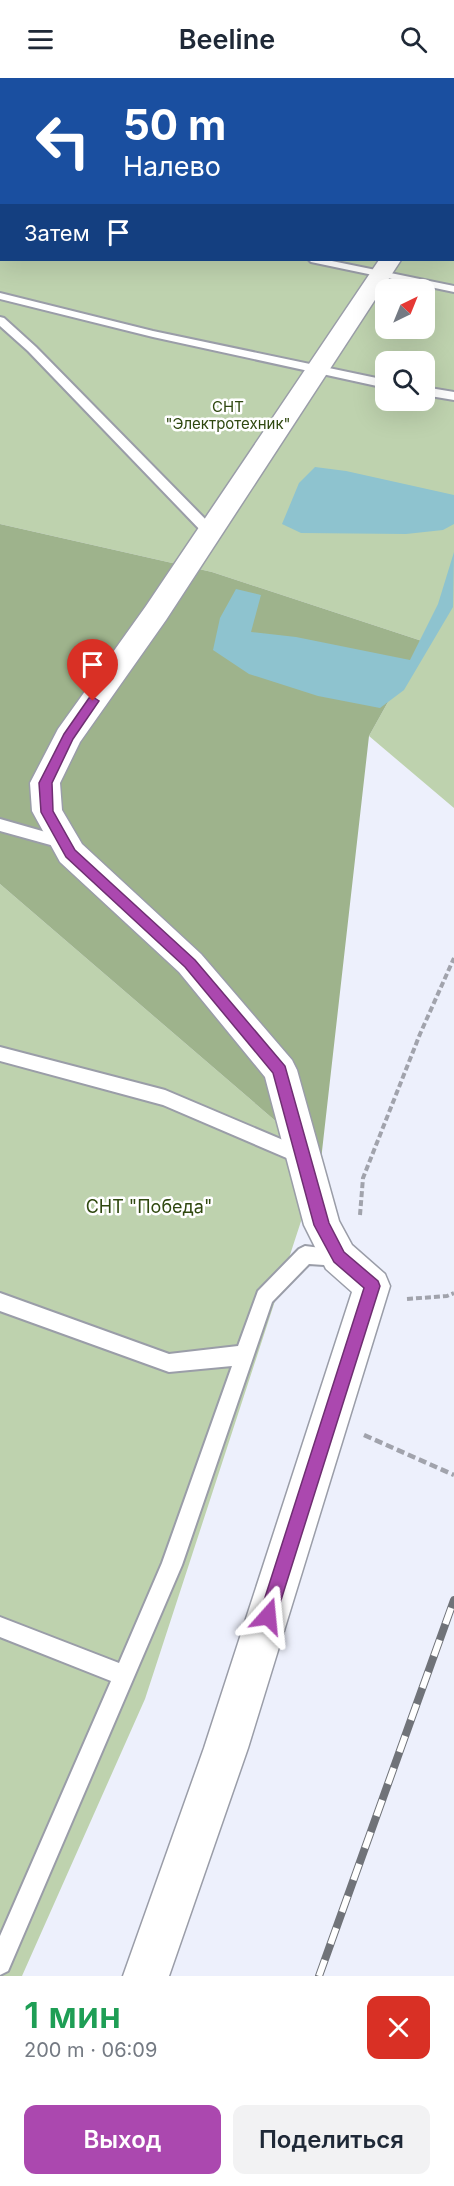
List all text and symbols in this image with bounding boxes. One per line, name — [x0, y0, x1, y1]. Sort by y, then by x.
icon: menu — [24, 23, 57, 56]
text: Beeline — [179, 23, 275, 56]
icon: search — [397, 23, 430, 56]
text: 50 m — [123, 99, 226, 150]
icon: left — [24, 102, 102, 180]
text: Налево — [123, 150, 221, 183]
icon: arrive — [102, 216, 135, 249]
text: Затем — [24, 220, 90, 246]
north arrow — [375, 279, 435, 339]
map controls — [375, 279, 435, 411]
button: search — [375, 351, 435, 411]
park label: СНТ "Электротехник" — [165, 397, 291, 433]
pin — [67, 639, 118, 701]
icon: arrive — [76, 648, 109, 681]
park label: СНТ "Победа" — [86, 1196, 212, 1217]
position arrow — [236, 1584, 300, 1648]
text: 1 мин — [24, 1993, 121, 2037]
button: close — [367, 1996, 430, 2059]
text: 200 m · 06:09 — [24, 2038, 157, 2062]
button: Выход — [24, 2105, 221, 2174]
button: Поделиться — [233, 2105, 430, 2174]

